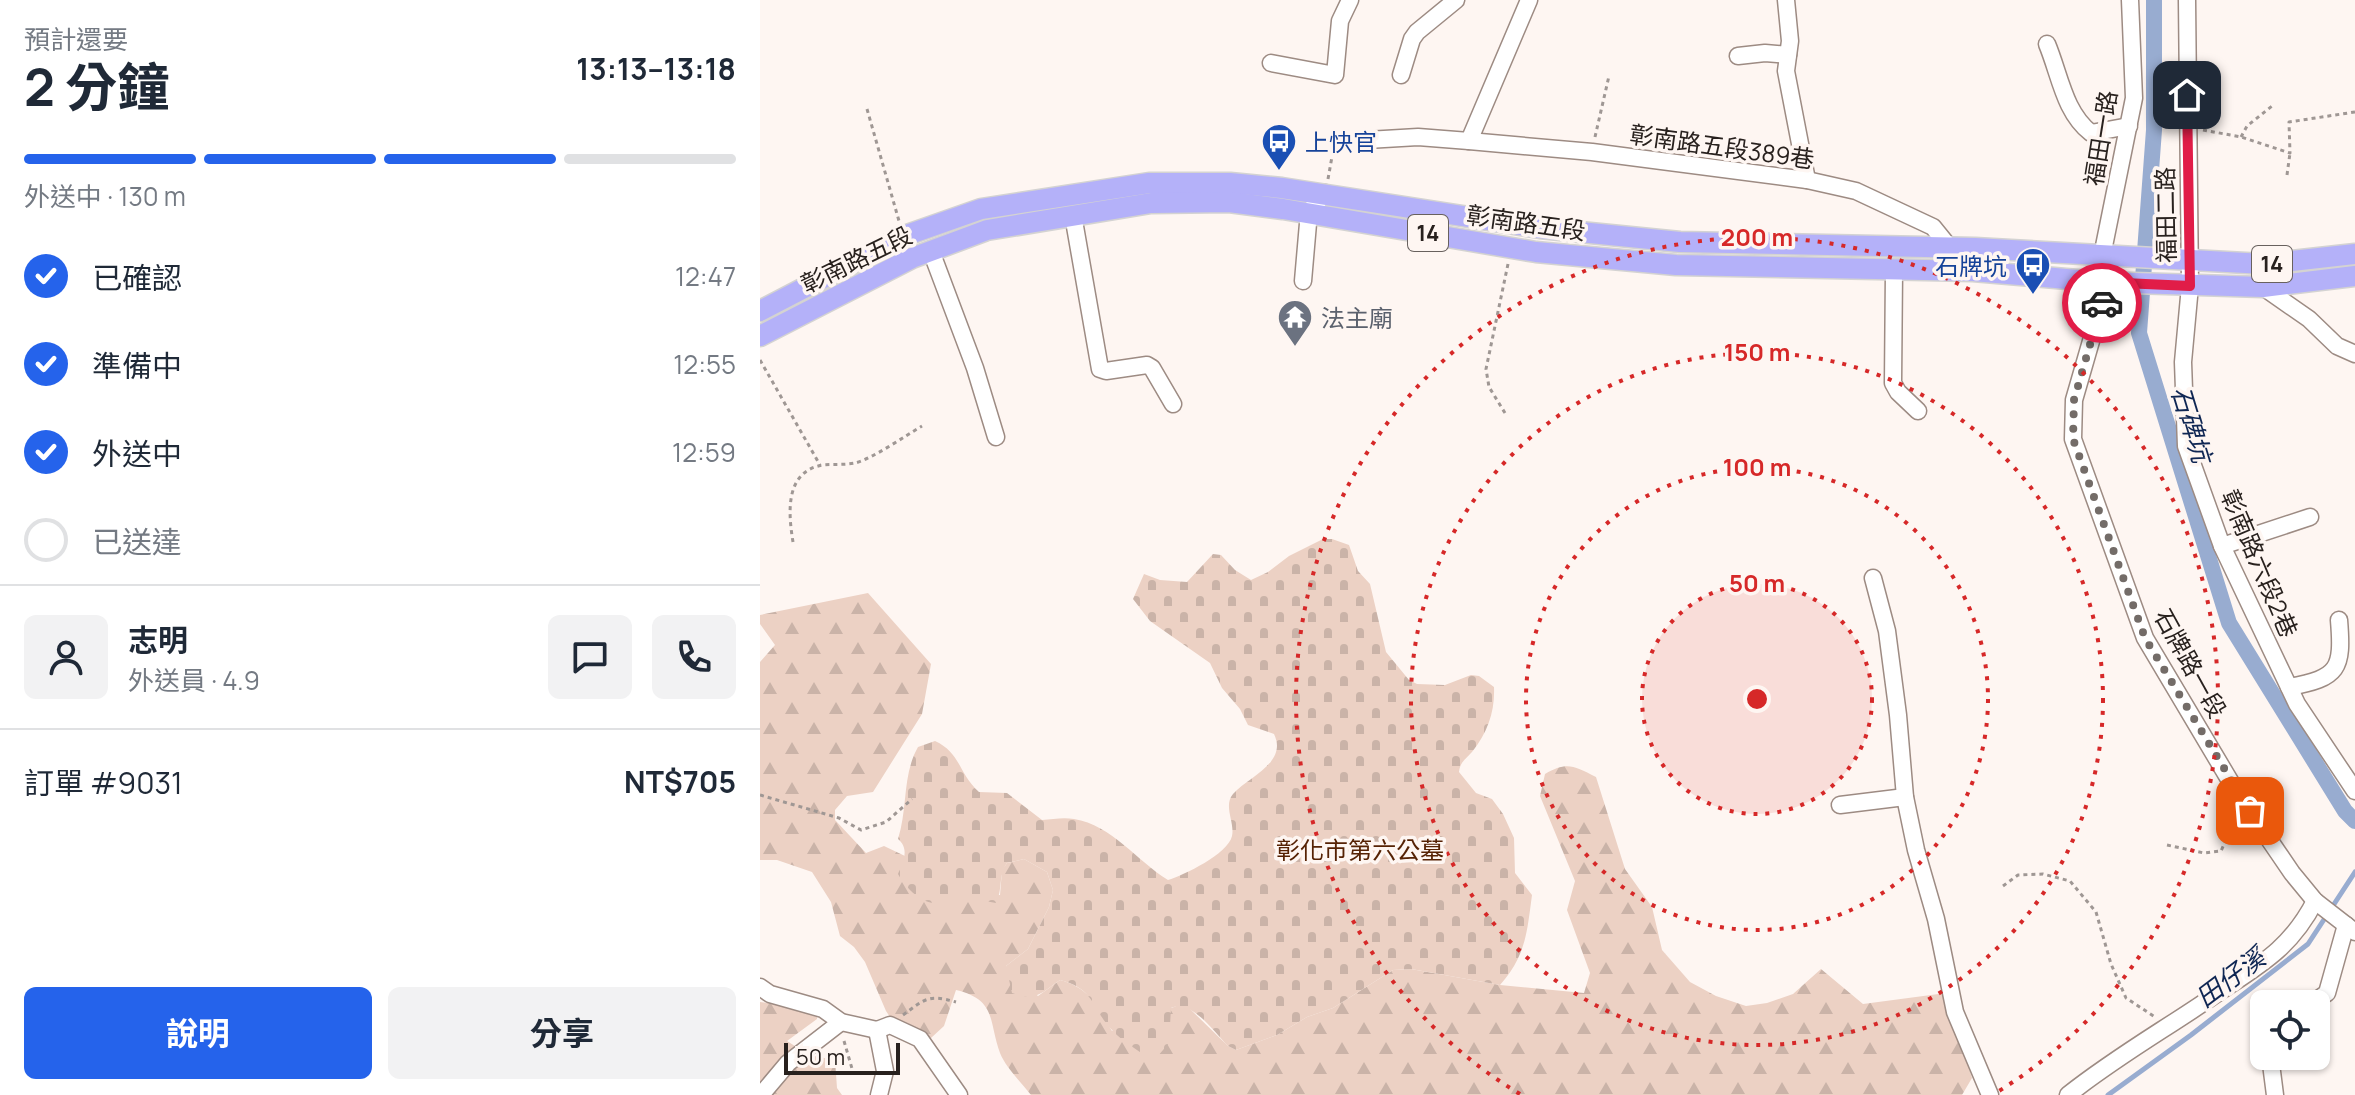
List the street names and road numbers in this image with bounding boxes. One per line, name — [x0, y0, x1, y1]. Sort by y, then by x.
street label: 福田一路 — [2076, 88, 2124, 188]
street label: 彰南路五段389巷 — [1628, 117, 1816, 175]
street label: 福田二路 — [2148, 167, 2182, 263]
street label: 彰南路五段 — [1464, 197, 1588, 247]
road number: 14 — [1408, 215, 1448, 251]
street label: 彰南路五段 — [795, 218, 917, 300]
road number: 14 — [2252, 246, 2292, 282]
street label: 彰南路六段2巷 — [2214, 484, 2306, 642]
street label: 石牌路一段 — [2147, 603, 2235, 723]

